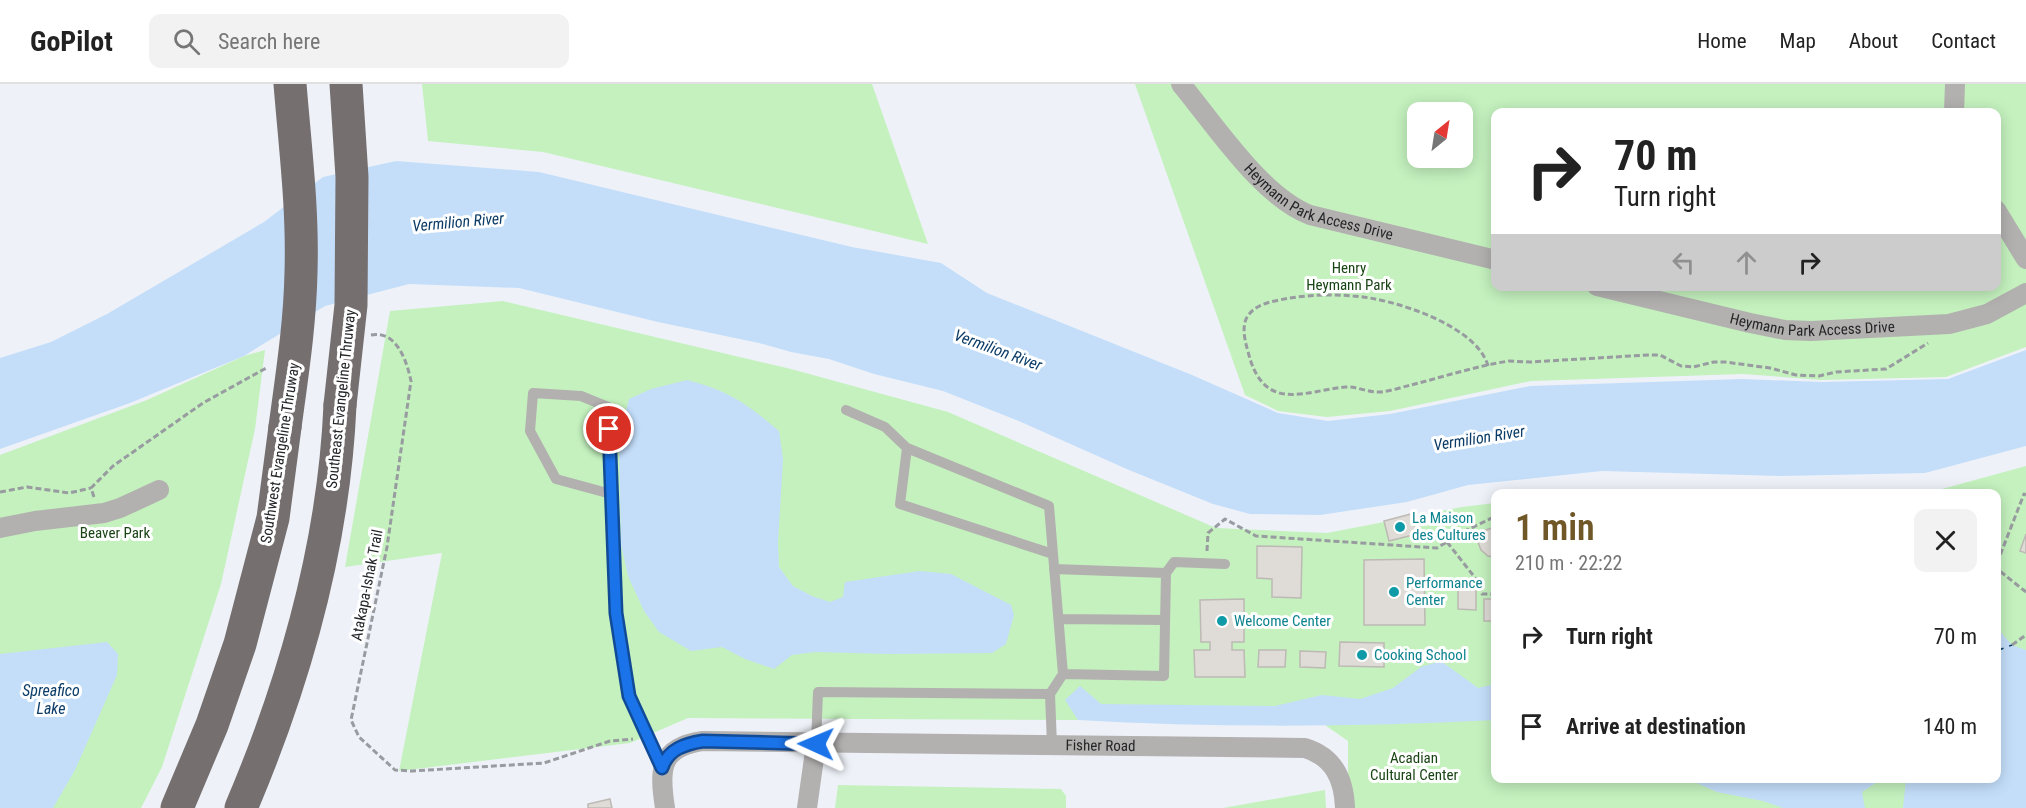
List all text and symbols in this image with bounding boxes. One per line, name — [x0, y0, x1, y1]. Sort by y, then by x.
search box — [149, 14, 569, 68]
text: GoPilot — [30, 25, 113, 58]
icon: search — [170, 25, 203, 58]
text: Search here — [218, 29, 320, 54]
text: Home — [1697, 29, 1747, 53]
text: Map — [1780, 29, 1816, 53]
text: About — [1849, 29, 1898, 53]
text: Contact — [1931, 29, 1996, 53]
north arrow — [1407, 102, 1473, 168]
map controls — [1407, 102, 1473, 168]
text: 70 m — [1614, 131, 1697, 180]
icon: right — [1515, 132, 1593, 210]
street label: Heymann Park Access Drive — [1240, 160, 1395, 244]
text: Turn right — [1614, 181, 1716, 213]
water label: Vermilion River — [411, 208, 506, 235]
icon: left — [1667, 246, 1700, 279]
icon: ahead — [1730, 246, 1763, 279]
icon: right — [1793, 246, 1826, 279]
park label: Henry Heymann Park — [1306, 259, 1392, 294]
street label: Southeast Evangeline Thruway — [323, 309, 359, 489]
street label: Heymann Park Access Drive — [1728, 309, 1895, 340]
water label: Vermilion River — [952, 325, 1046, 375]
street label: Southwest Evangeline Thruway — [257, 361, 303, 545]
pin — [583, 403, 634, 454]
icon: arrive — [592, 412, 625, 445]
water label: Vermilion River — [1432, 421, 1527, 455]
text: 1 min — [1515, 507, 1595, 549]
place label: La Maison des Cultures — [1412, 509, 1486, 544]
button: close — [1914, 509, 1977, 572]
marker: La Maison des Cultures — [1393, 520, 1407, 534]
park label: Beaver Park — [80, 524, 150, 542]
street label: Atakapa-Ishak Trail — [347, 528, 387, 642]
text: 210 m · 22:22 — [1515, 551, 1622, 575]
place label: Performance Center — [1406, 574, 1482, 609]
marker: Performance Center — [1387, 585, 1401, 599]
place label: Welcome Center — [1234, 612, 1331, 630]
marker: Welcome Center — [1215, 614, 1229, 628]
icon: right — [1515, 620, 1548, 653]
text: Turn right — [1566, 624, 1653, 649]
text: 70 m — [1934, 624, 1977, 649]
place label: Cooking School — [1374, 646, 1466, 664]
marker: Cooking School — [1355, 648, 1369, 662]
water label: Spreafico Lake — [22, 681, 80, 718]
icon: arrive — [1515, 710, 1548, 743]
position arrow — [784, 712, 848, 776]
text: Arrive at destination — [1566, 714, 1746, 739]
text: 140 m — [1923, 714, 1977, 739]
street label: Fisher Road — [1065, 736, 1136, 755]
park label: Acadian Cultural Center — [1370, 749, 1458, 784]

